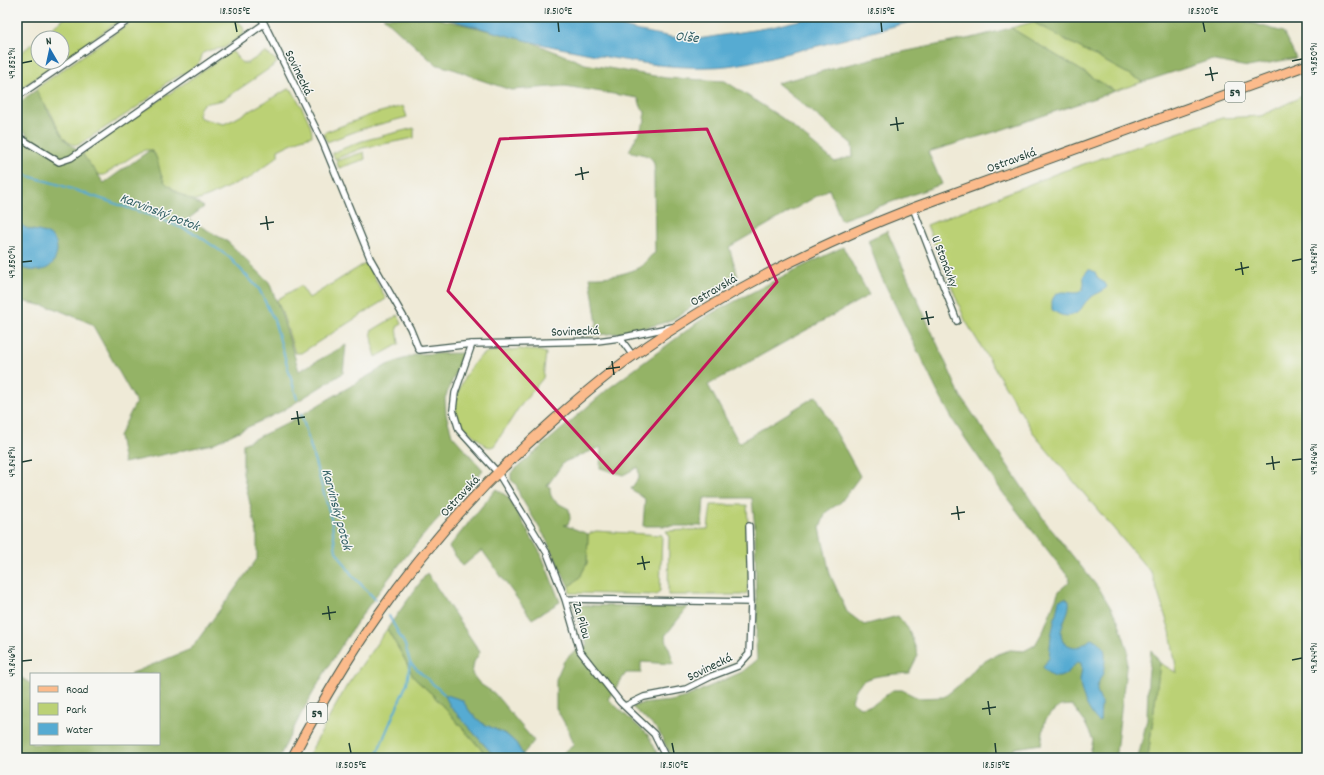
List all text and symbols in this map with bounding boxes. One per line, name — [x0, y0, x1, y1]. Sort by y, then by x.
text: 18.505°E — [220, 5, 251, 19]
text: 18.510°E — [544, 5, 572, 19]
text: 18.515°E — [867, 5, 895, 19]
text: 18.520°E — [1188, 5, 1218, 19]
water label: Olše — [674, 27, 700, 49]
north arrow — [30, 30, 70, 70]
text: N — [45, 34, 53, 50]
text: 49.850°N — [1308, 43, 1322, 75]
text: 49.852°N — [6, 47, 20, 79]
street label: Sovinecká — [279, 47, 317, 99]
road number: 59 — [1225, 82, 1245, 102]
street label: Ostravská — [984, 143, 1040, 179]
water label: Karvinský potok — [117, 189, 203, 238]
street label: U Stonávky — [925, 233, 962, 291]
text: 49.848°N — [1308, 244, 1322, 274]
text: 49.850°N — [6, 246, 20, 278]
street label: Ostravská — [687, 270, 742, 312]
street label: Sovinecká — [551, 322, 600, 343]
text: 49.846°N — [1308, 443, 1322, 475]
text: 49.848°N — [6, 447, 20, 477]
water label: Karvinský potok — [316, 467, 357, 554]
street label: Ostravská — [436, 471, 486, 522]
street label: Za Pilou — [566, 600, 595, 641]
text: 49.844°N — [1308, 643, 1322, 673]
text: 49.846°N — [6, 645, 20, 677]
street label: Sovinecká — [684, 649, 736, 687]
legend — [30, 673, 160, 745]
text: Road — [66, 682, 88, 699]
text: Park — [66, 702, 87, 719]
road number: 59 — [307, 703, 327, 723]
text: Water — [66, 722, 93, 739]
text: 18.505°E — [336, 759, 367, 773]
text: 18.510°E — [660, 759, 688, 773]
text: 18.515°E — [982, 759, 1010, 773]

